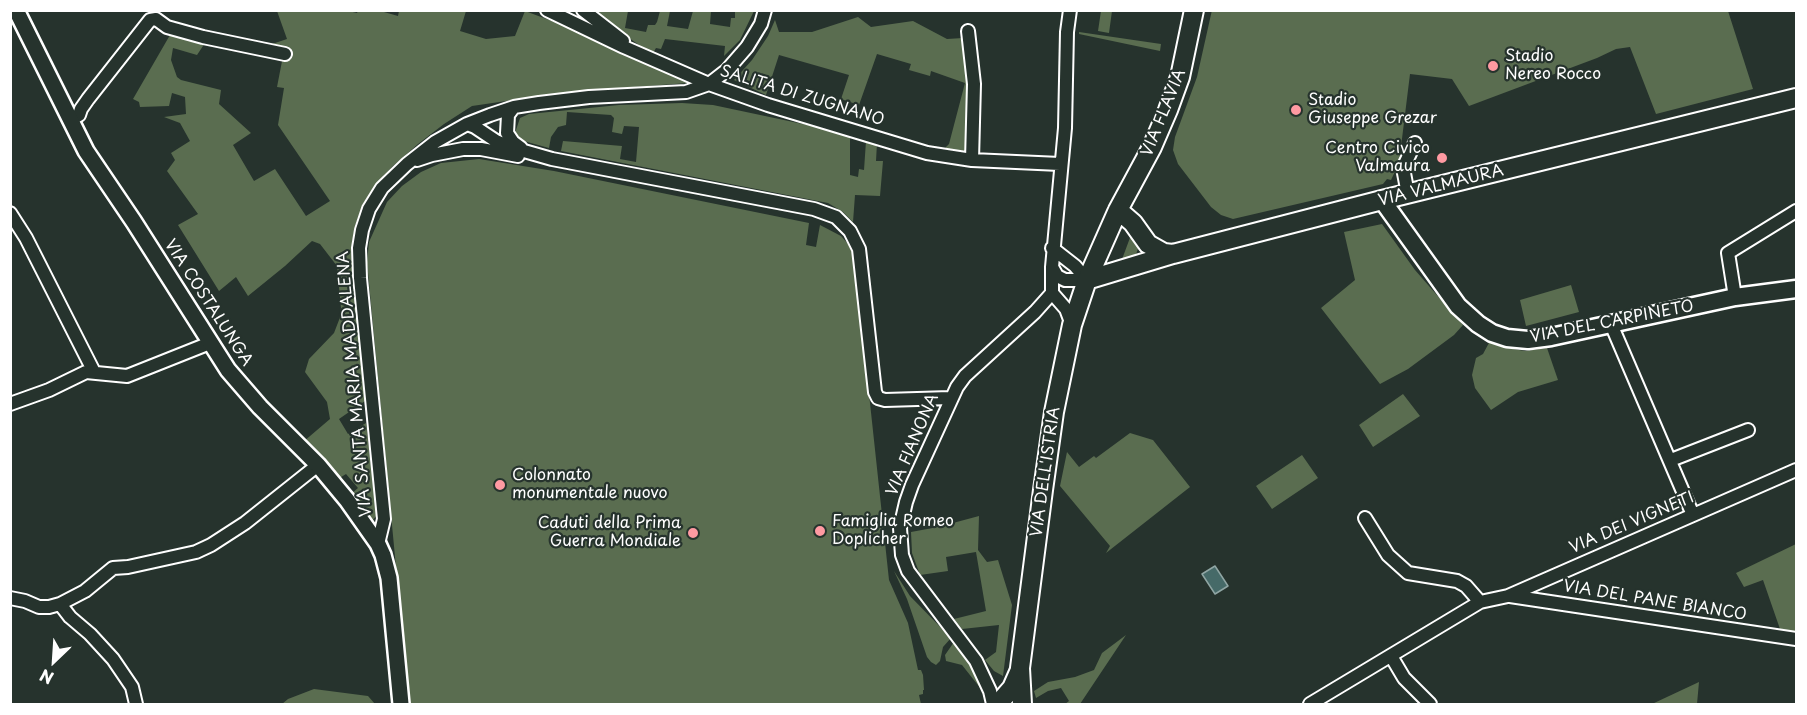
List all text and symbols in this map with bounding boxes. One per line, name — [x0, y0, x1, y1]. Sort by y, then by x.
place label: Stadio Nereo Rocco — [1505, 47, 1601, 85]
marker: Stadio Nereo Rocco — [1486, 59, 1500, 73]
street label: SALITA DI ZUGNANO — [718, 62, 886, 130]
street label: VIA FLAVIA — [1138, 66, 1190, 160]
place label: Stadio Giuseppe Grezar — [1308, 91, 1437, 129]
marker: Stadio Giuseppe Grezar — [1289, 103, 1303, 117]
place label: Centro Civico Valmaura — [1325, 139, 1430, 177]
marker: Centro Civico Valmaura — [1435, 151, 1449, 165]
street label: VIA VALMAURA — [1376, 161, 1506, 211]
street label: VIA COSTALUNGA — [160, 236, 256, 370]
street label: VIA SANTA MARIA MADDALENA — [334, 250, 376, 518]
street label: VIA DEL CARPINETO — [1529, 297, 1695, 347]
street label: VIA FIANONA — [883, 391, 943, 499]
street label: VIA DELL'ISTRIA — [1027, 406, 1065, 538]
place label: Colonnato monumentale nuovo — [512, 466, 667, 504]
marker: Colonnato monumentale nuovo — [493, 478, 507, 492]
street label: VIA DEI VIGNETI — [1567, 488, 1697, 558]
place label: Famiglia Romeo Doplicher — [832, 512, 954, 550]
place label: Caduti della Prima Guerra Mondiale — [538, 514, 681, 552]
marker: Famiglia Romeo Doplicher — [813, 524, 827, 538]
marker: Caduti della Prima Guerra Mondiale — [686, 526, 700, 540]
street label: VIA DEL PANE BIANCO — [1562, 577, 1748, 625]
north arrow — [24, 631, 84, 691]
text: N — [36, 664, 57, 691]

